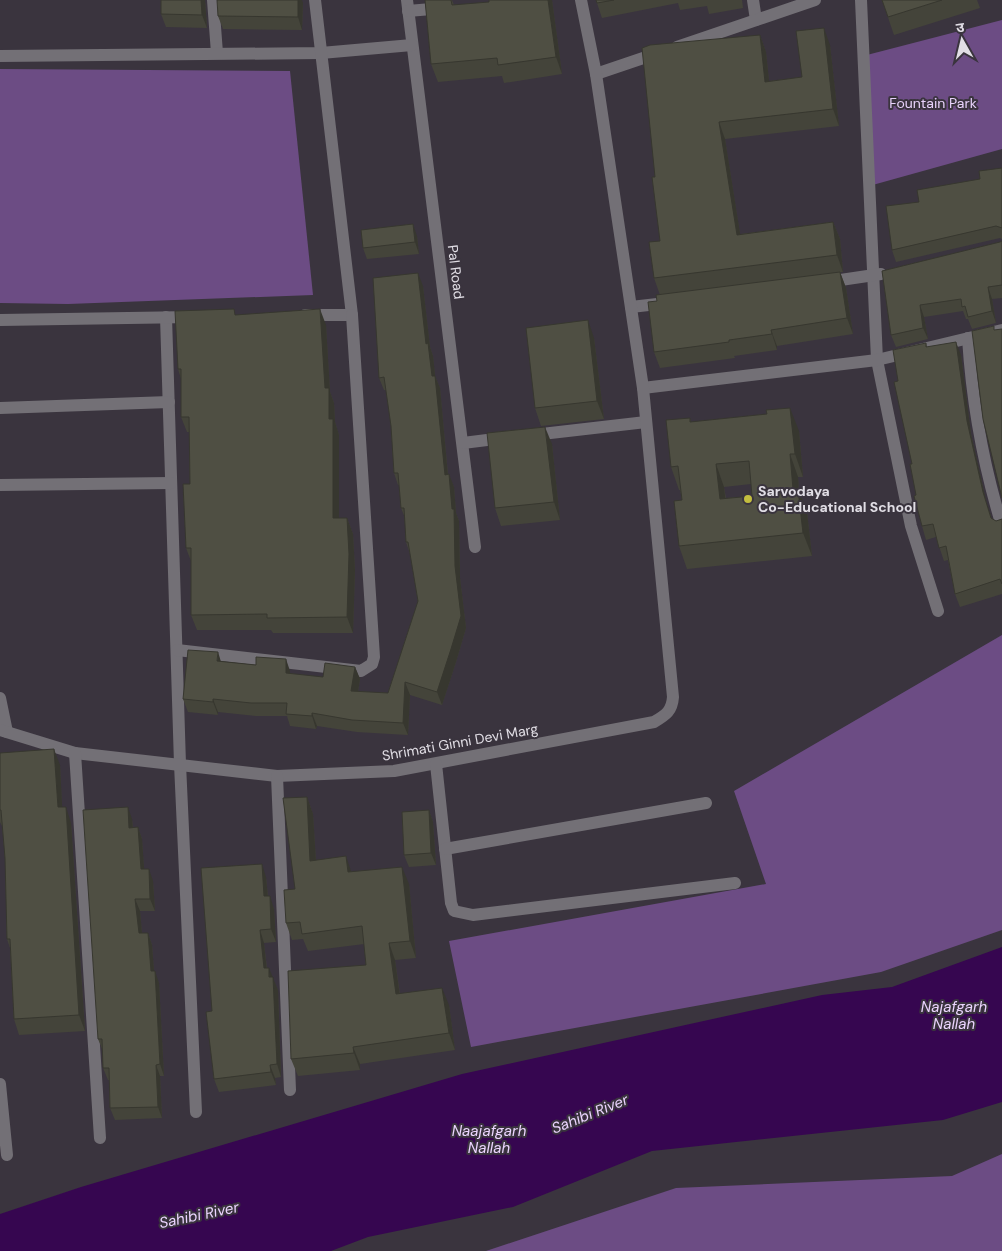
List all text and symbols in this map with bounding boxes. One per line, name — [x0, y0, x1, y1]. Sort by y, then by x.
north arrow — [937, 15, 987, 65]
text: उ — [955, 18, 966, 37]
park label: Fountain Park — [889, 94, 977, 112]
street label: Pal Road — [444, 244, 468, 300]
place label: Sarvodaya Co-Educational School — [758, 482, 916, 516]
marker: Sarvodaya Co-Educational School — [742, 493, 754, 505]
street label: Shrimati Ginni Devi Marg — [380, 719, 540, 765]
water label: Najafgarh Nallah — [921, 997, 988, 1034]
water label: Sahibi River — [549, 1089, 632, 1138]
water label: Naajafgarh Nallah — [452, 1121, 527, 1158]
water label: Sahibi River — [157, 1197, 241, 1233]

